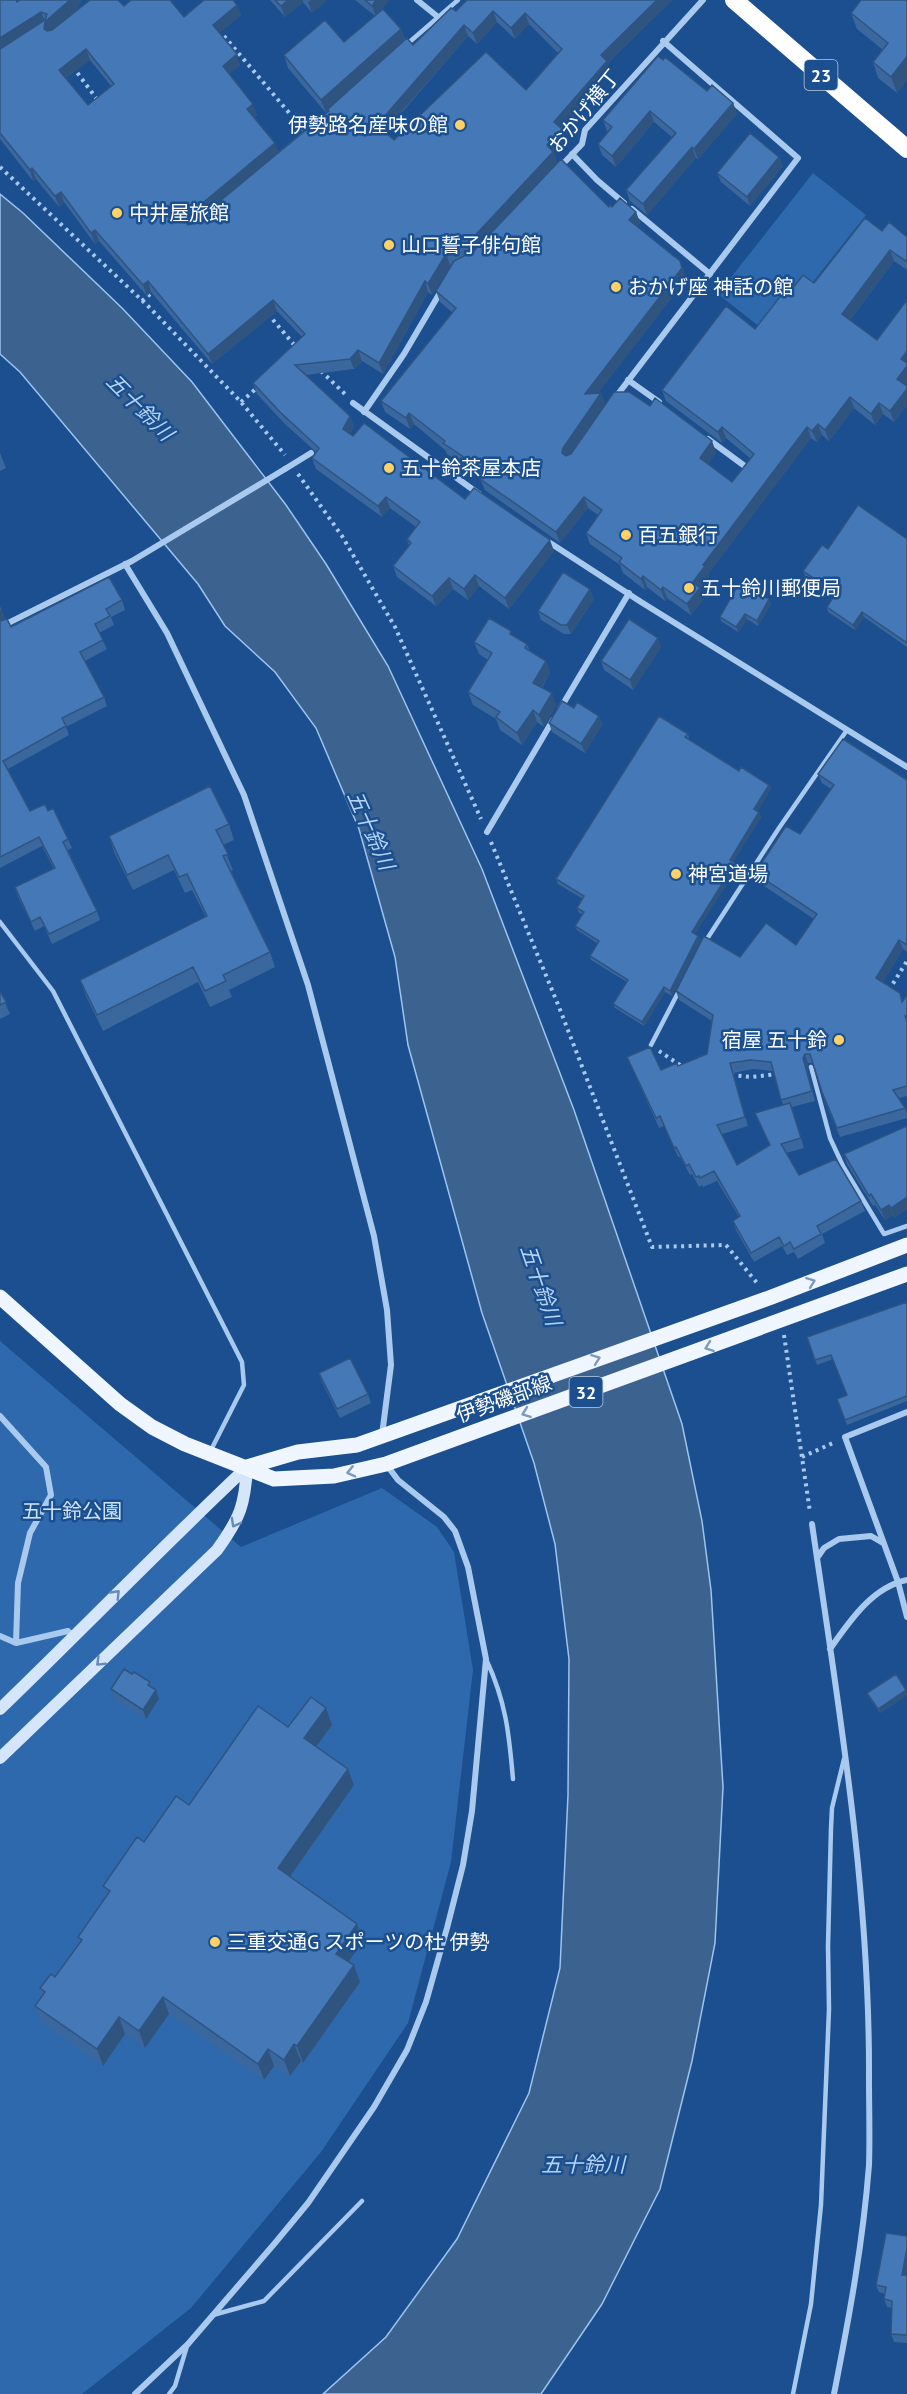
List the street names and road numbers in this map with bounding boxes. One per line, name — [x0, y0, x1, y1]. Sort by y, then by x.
road number: 23 — [804, 60, 838, 90]
street label: おかげ横丁 — [542, 64, 626, 158]
street label: 伊勢磯部線 — [453, 1370, 555, 1428]
road number: 32 — [570, 1377, 602, 1407]

